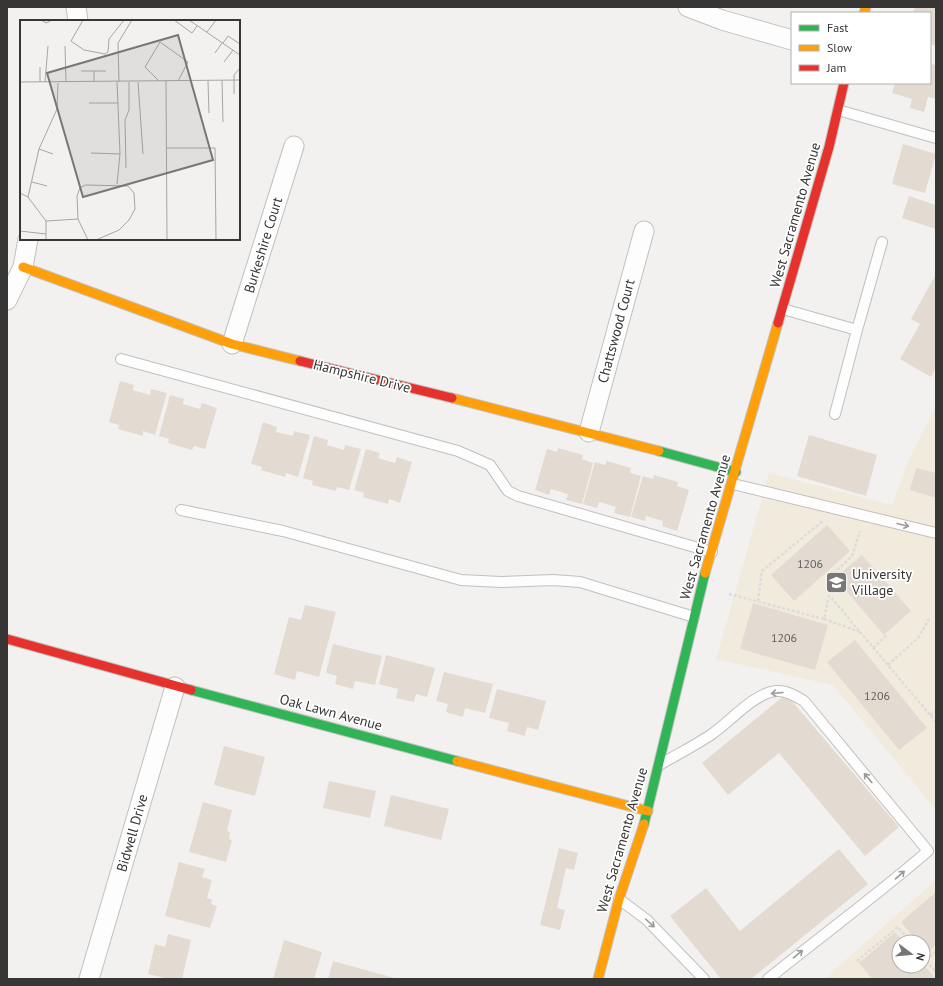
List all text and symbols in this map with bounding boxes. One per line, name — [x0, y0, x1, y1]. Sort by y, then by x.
legend — [791, 12, 931, 84]
inset map — [20, 20, 240, 240]
text: Fast — [827, 20, 848, 35]
text: Slow — [827, 40, 852, 55]
text: Jam — [826, 60, 846, 75]
street label: West Sacramento Avenue — [766, 140, 824, 290]
street label: Burkeshire Court — [240, 195, 286, 295]
street label: Chattswood Court — [593, 277, 639, 385]
street label: Hampshire Drive — [312, 355, 412, 397]
street label: West Sacramento Avenue — [676, 452, 734, 602]
one-way arrow — [896, 522, 909, 529]
house number: 1206 — [797, 556, 823, 571]
place label: University Village — [851, 565, 912, 599]
school or university icon: University Village — [824, 569, 850, 595]
house number: 1206 — [771, 630, 797, 645]
house number: 1206 — [864, 688, 890, 703]
one-way arrow — [770, 689, 783, 696]
street label: Oak Lawn Avenue — [278, 690, 384, 734]
street label: West Sacramento Avenue — [593, 765, 651, 915]
one-way arrow — [864, 773, 873, 783]
street label: Bidwell Drive — [112, 792, 152, 874]
one-way arrow — [895, 870, 906, 879]
one-way arrow — [645, 918, 655, 927]
north arrow — [891, 934, 931, 974]
one-way arrow — [792, 950, 803, 959]
text: N — [913, 951, 928, 962]

